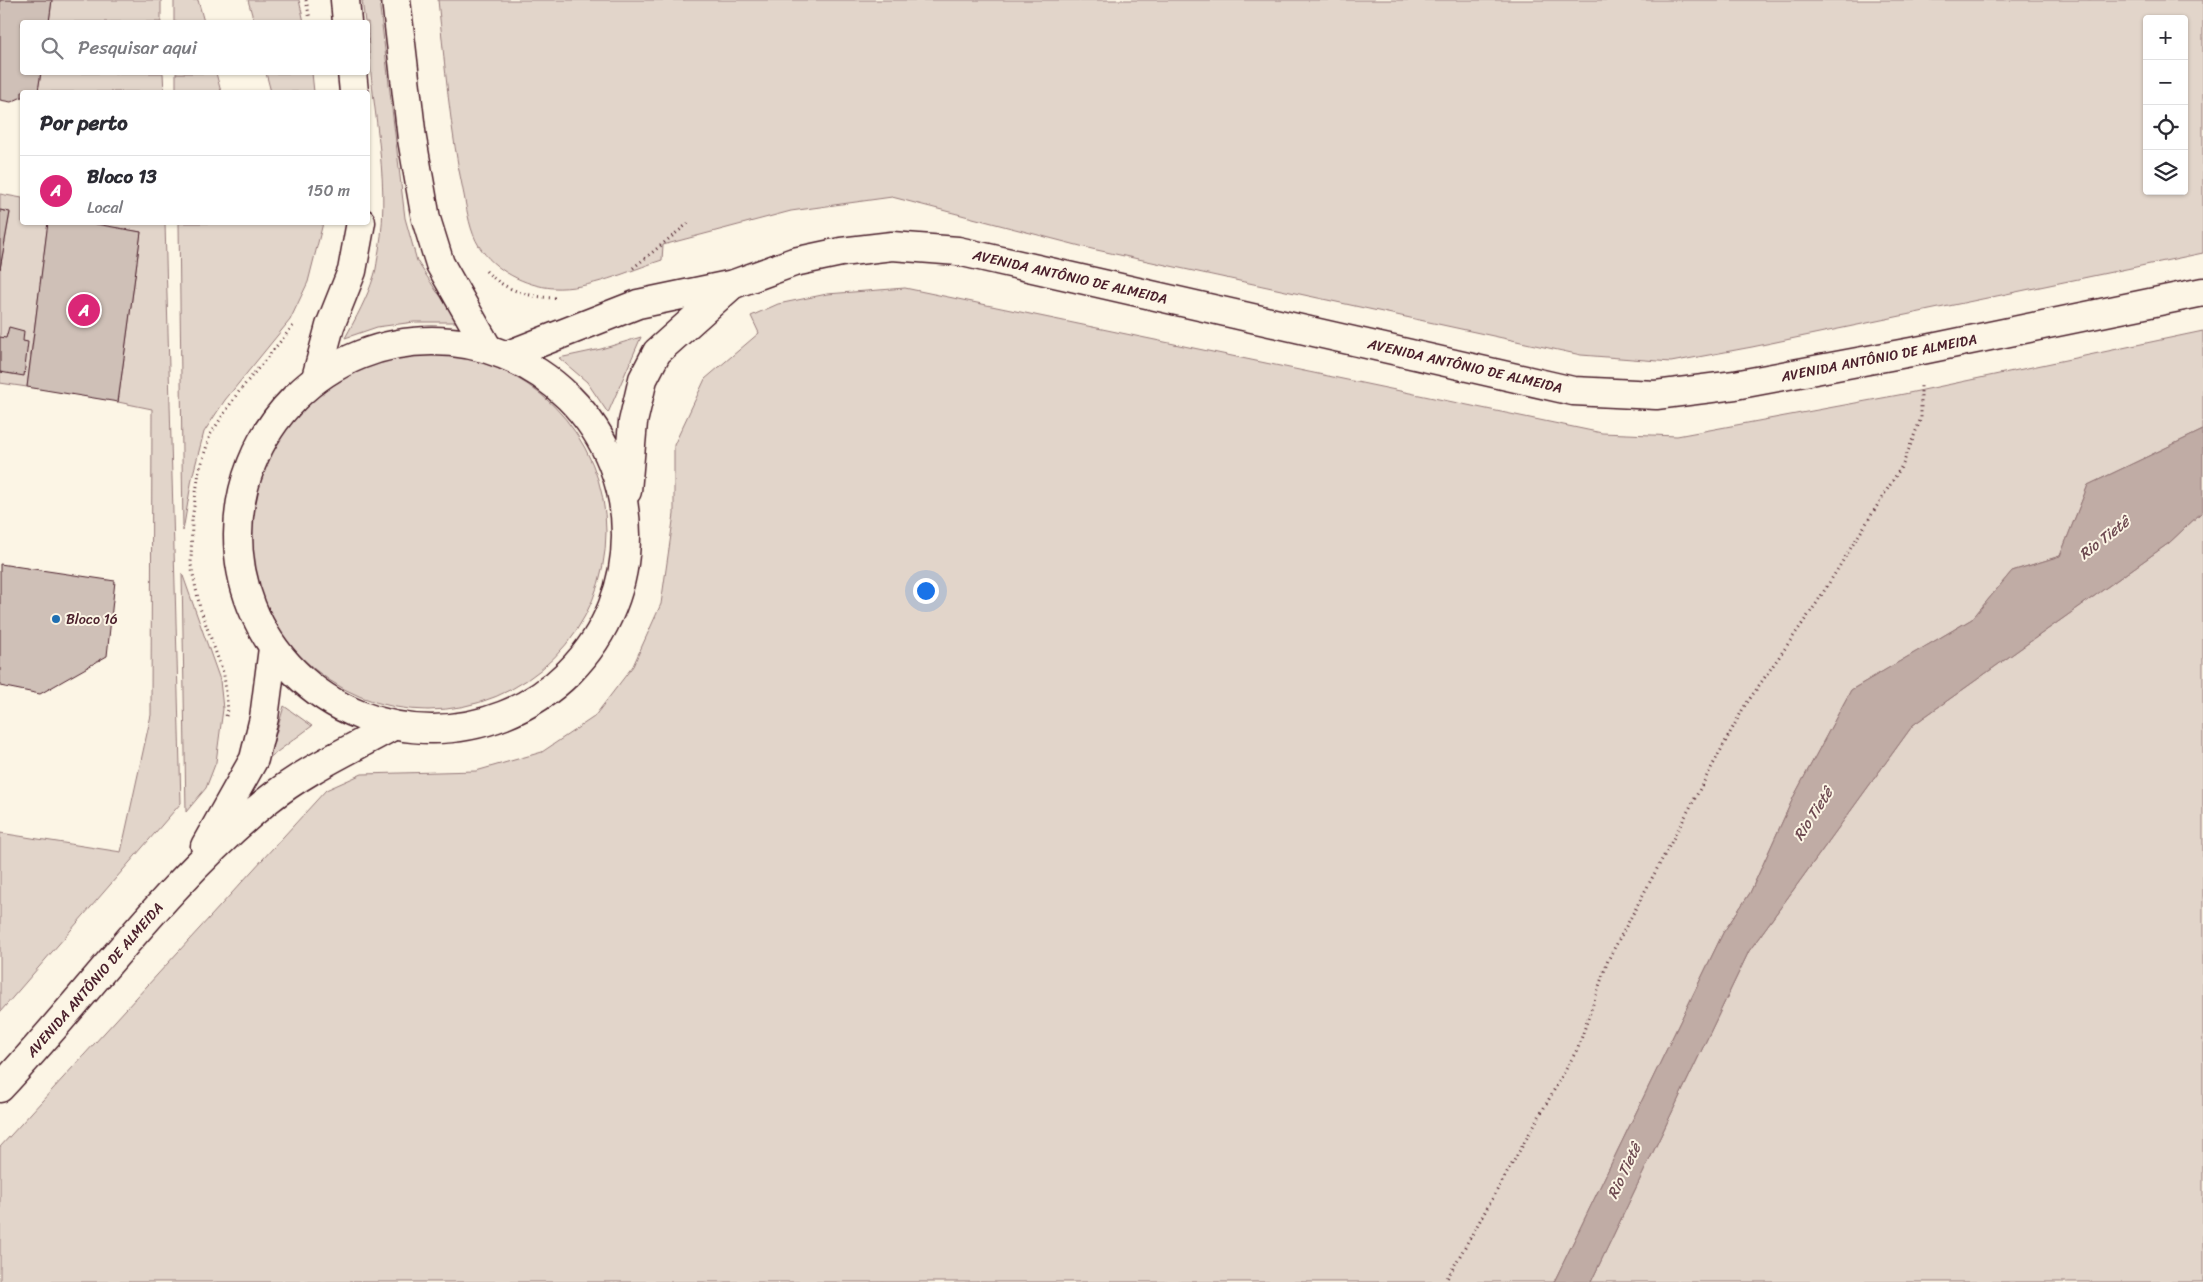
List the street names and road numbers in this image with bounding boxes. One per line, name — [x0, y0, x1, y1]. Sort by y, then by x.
street label: AVENIDA ANTÔNIO DE ALMEIDA — [969, 242, 1170, 312]
street label: AVENIDA ANTÔNIO DE ALMEIDA — [1778, 327, 1979, 389]
street label: AVENIDA ANTÔNIO DE ALMEIDA — [1364, 331, 1565, 401]
street label: AVENIDA ANTÔNIO DE ALMEIDA — [20, 897, 170, 1064]

